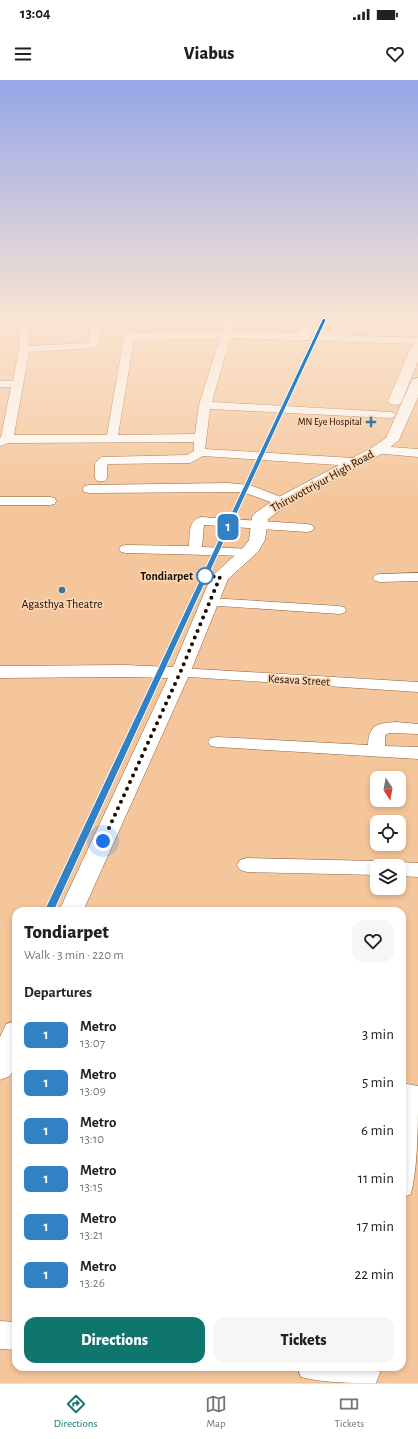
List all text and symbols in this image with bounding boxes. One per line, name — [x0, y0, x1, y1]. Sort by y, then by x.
text: 13:04 — [20, 6, 51, 21]
icon: menu — [12, 43, 34, 65]
icon: heart — [384, 43, 406, 65]
text: Viabus — [184, 45, 234, 63]
marker: MN Eye Hospital — [365, 416, 377, 428]
place label: MN Eye Hospital — [298, 417, 362, 427]
street label: Thiruvottriyur High Road — [268, 448, 376, 515]
line badge: 1 — [215, 514, 241, 540]
text: 1 — [225, 520, 231, 534]
marker: Tondiarpet — [196, 567, 214, 585]
place label: Tondiarpet — [140, 570, 193, 582]
marker: Agasthya Theatre — [57, 585, 67, 595]
place label: Agasthya Theatre — [21, 598, 103, 611]
street label: Kesava Street — [268, 672, 331, 688]
north arrow — [370, 771, 406, 807]
map controls — [370, 771, 406, 895]
button: locate — [370, 815, 406, 851]
your location — [93, 831, 113, 851]
button: layers — [370, 859, 406, 895]
button: heart — [352, 920, 394, 962]
text: Tondiarpet — [24, 923, 109, 942]
text: Walk · 3 min · 220 m — [24, 949, 124, 962]
text: Departures — [24, 985, 92, 1000]
text: Metro — [80, 1019, 117, 1034]
text: 3 min — [362, 1027, 394, 1042]
text: 1 — [43, 1028, 49, 1042]
text: 13:07 — [80, 1037, 105, 1050]
text: Metro — [80, 1067, 117, 1082]
text: 5 min — [362, 1075, 394, 1090]
text: 1 — [43, 1076, 49, 1090]
text: 13:09 — [80, 1085, 106, 1098]
text: Metro — [80, 1115, 117, 1130]
text: 6 min — [361, 1123, 394, 1138]
text: 1 — [43, 1124, 49, 1138]
text: 13:10 — [80, 1133, 104, 1146]
text: Metro — [80, 1163, 117, 1178]
text: 11 min — [358, 1171, 394, 1186]
text: 1 — [43, 1172, 49, 1186]
text: 13:15 — [80, 1181, 103, 1194]
text: Metro — [80, 1211, 117, 1226]
text: 17 min — [357, 1219, 394, 1234]
text: 1 — [43, 1220, 49, 1234]
text: 13:21 — [80, 1229, 103, 1242]
text: Metro — [80, 1259, 117, 1274]
text: 22 min — [355, 1267, 394, 1282]
text: 1 — [43, 1268, 49, 1282]
text: 13:26 — [80, 1277, 105, 1290]
button: Directions — [24, 1317, 205, 1363]
button: Tickets — [213, 1317, 394, 1363]
tab: Directions — [54, 1393, 98, 1430]
tab: Map — [205, 1393, 227, 1430]
tab: Tickets — [334, 1393, 364, 1430]

